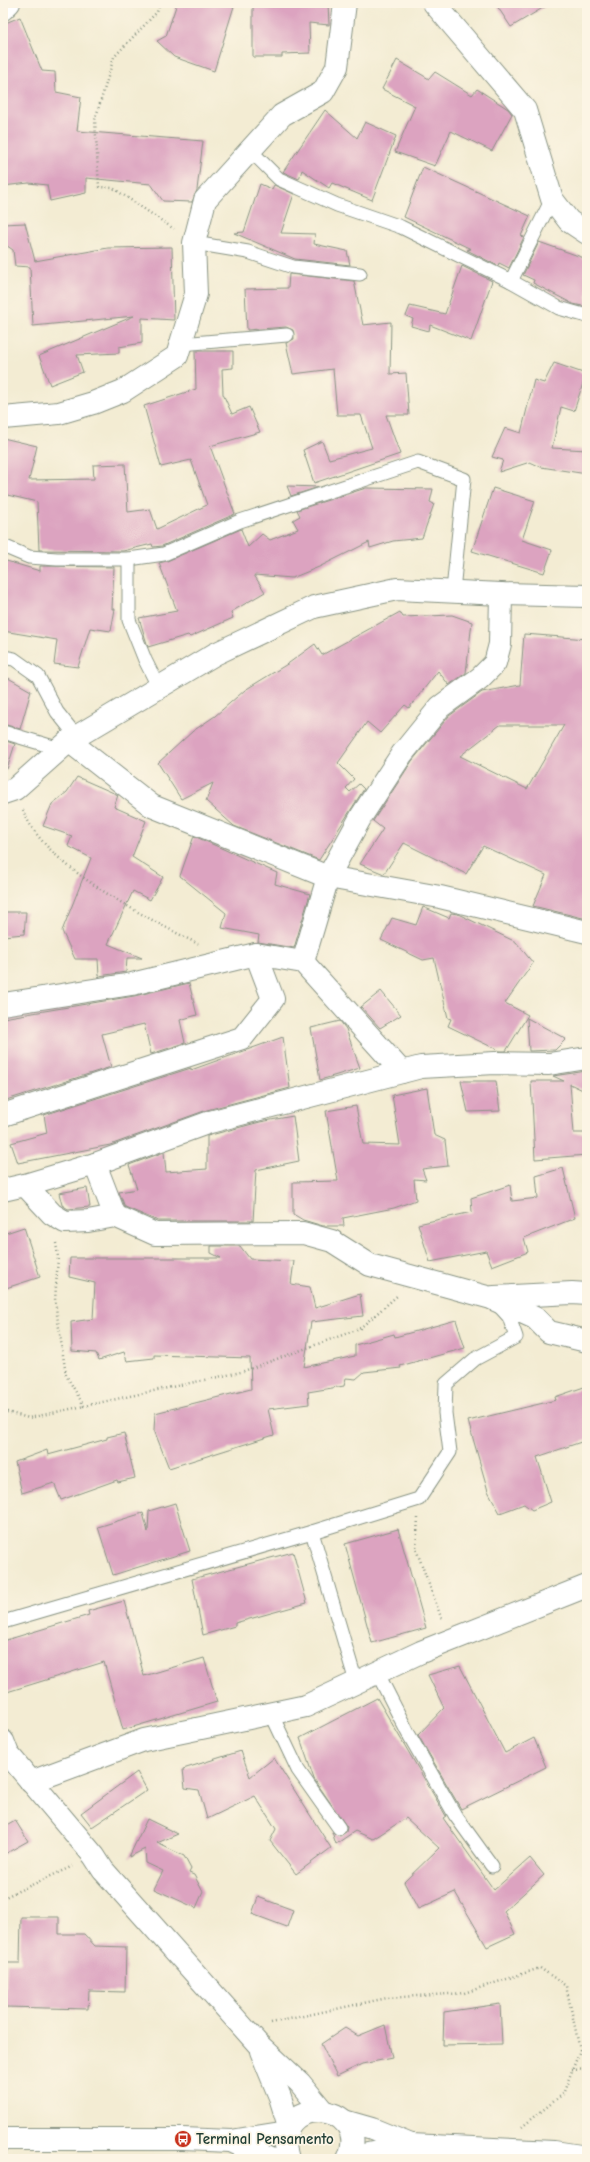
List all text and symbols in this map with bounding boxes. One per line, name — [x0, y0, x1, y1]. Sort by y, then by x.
bus stop icon: Terminal Pensamento — [173, 2129, 193, 2149]
place label: Terminal Pensamento — [196, 2130, 334, 2148]

